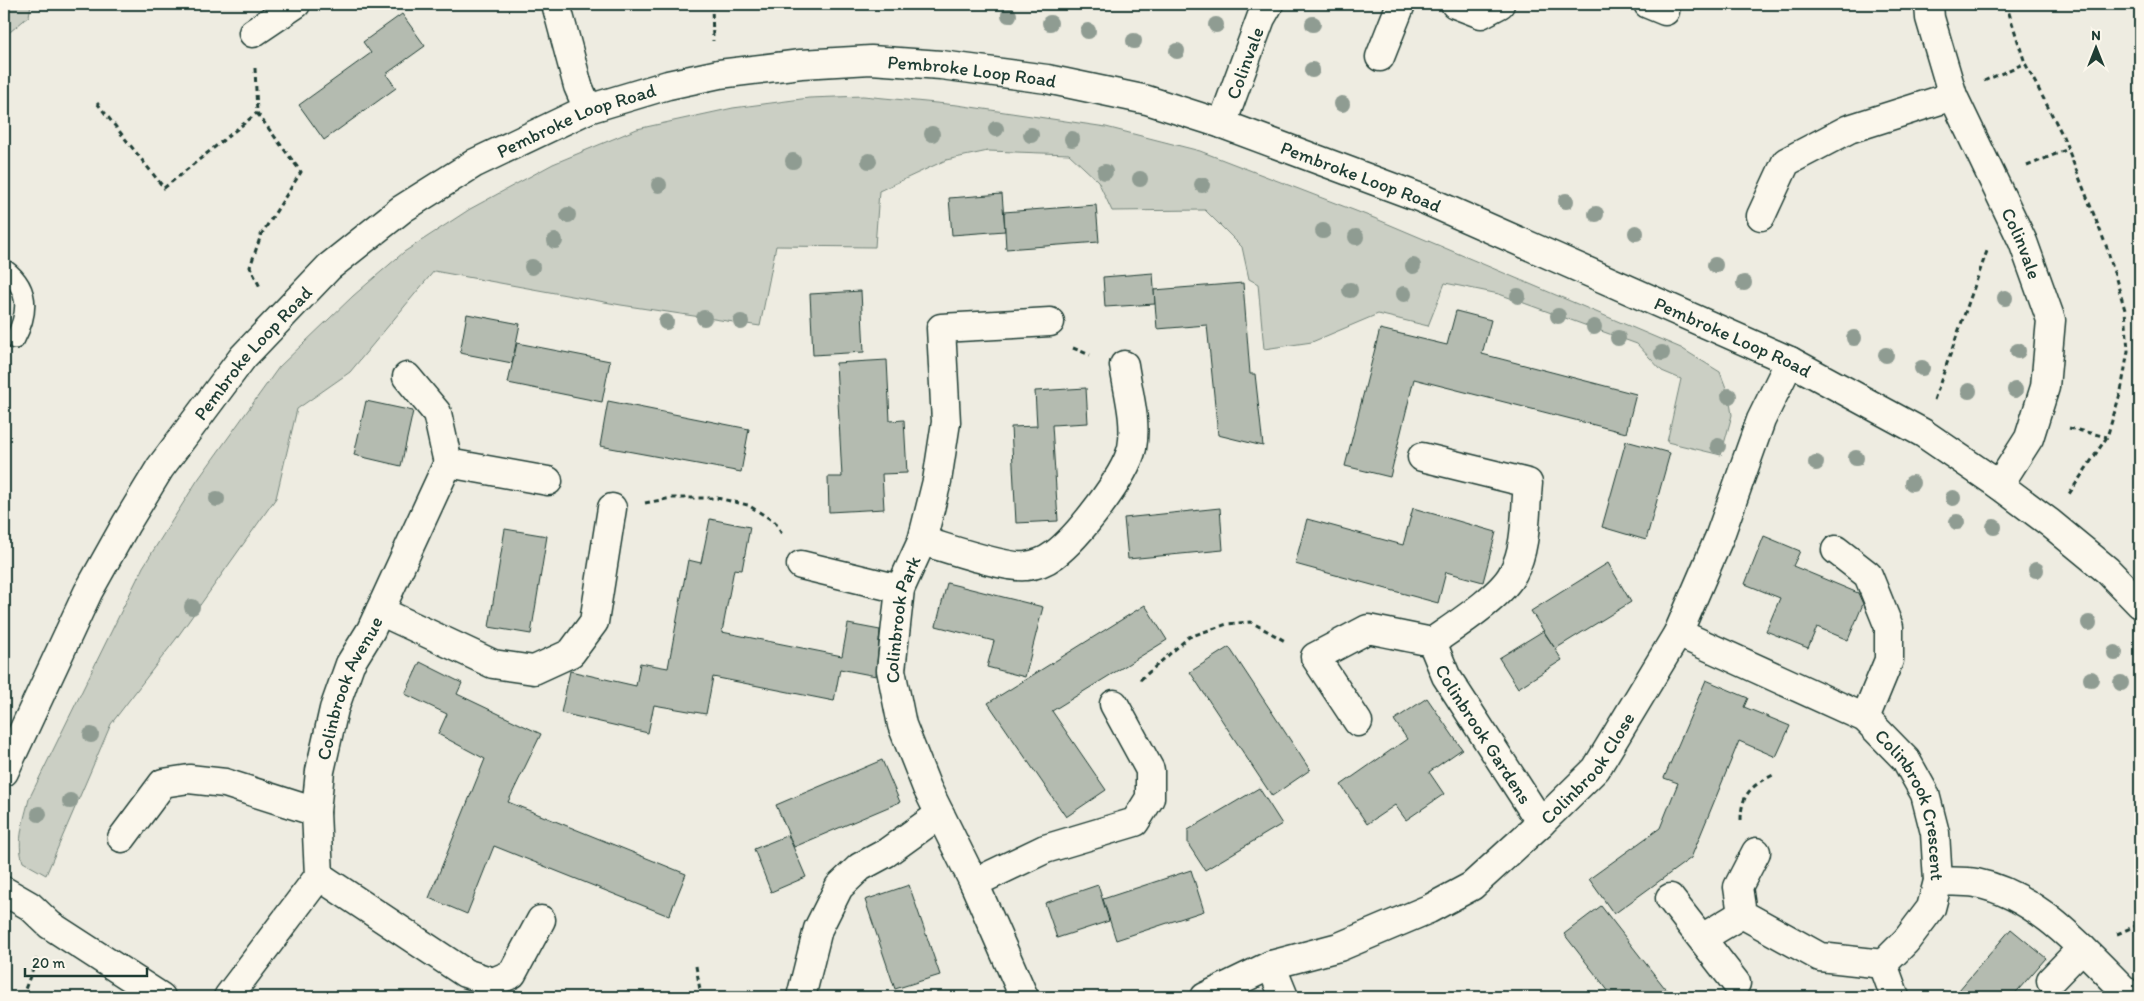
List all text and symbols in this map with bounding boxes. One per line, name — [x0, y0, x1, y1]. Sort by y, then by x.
north arrow — [2072, 22, 2122, 72]
street label: Colinvale — [1221, 24, 1269, 103]
text: N — [2091, 27, 2101, 44]
street label: Pembroke Loop Road — [887, 50, 1059, 93]
street label: Pembroke Loop Road — [493, 78, 659, 163]
street label: Pembroke Loop Road — [1277, 136, 1446, 218]
street label: Colinvale — [1996, 204, 2046, 282]
street label: Pembroke Loop Road — [189, 281, 317, 425]
street label: Pembroke Loop Road — [1651, 292, 1816, 383]
street label: Colinbrook Park — [880, 552, 926, 686]
street label: Colinbrook Avenue — [312, 613, 388, 762]
street label: Colinbrook Gardens — [1430, 661, 1537, 809]
street label: Colinbrook Close — [1536, 708, 1640, 829]
street label: Colinbrook Crescent — [1870, 724, 1949, 881]
scale bar — [25, 946, 148, 978]
text: 20 m — [32, 954, 66, 972]

